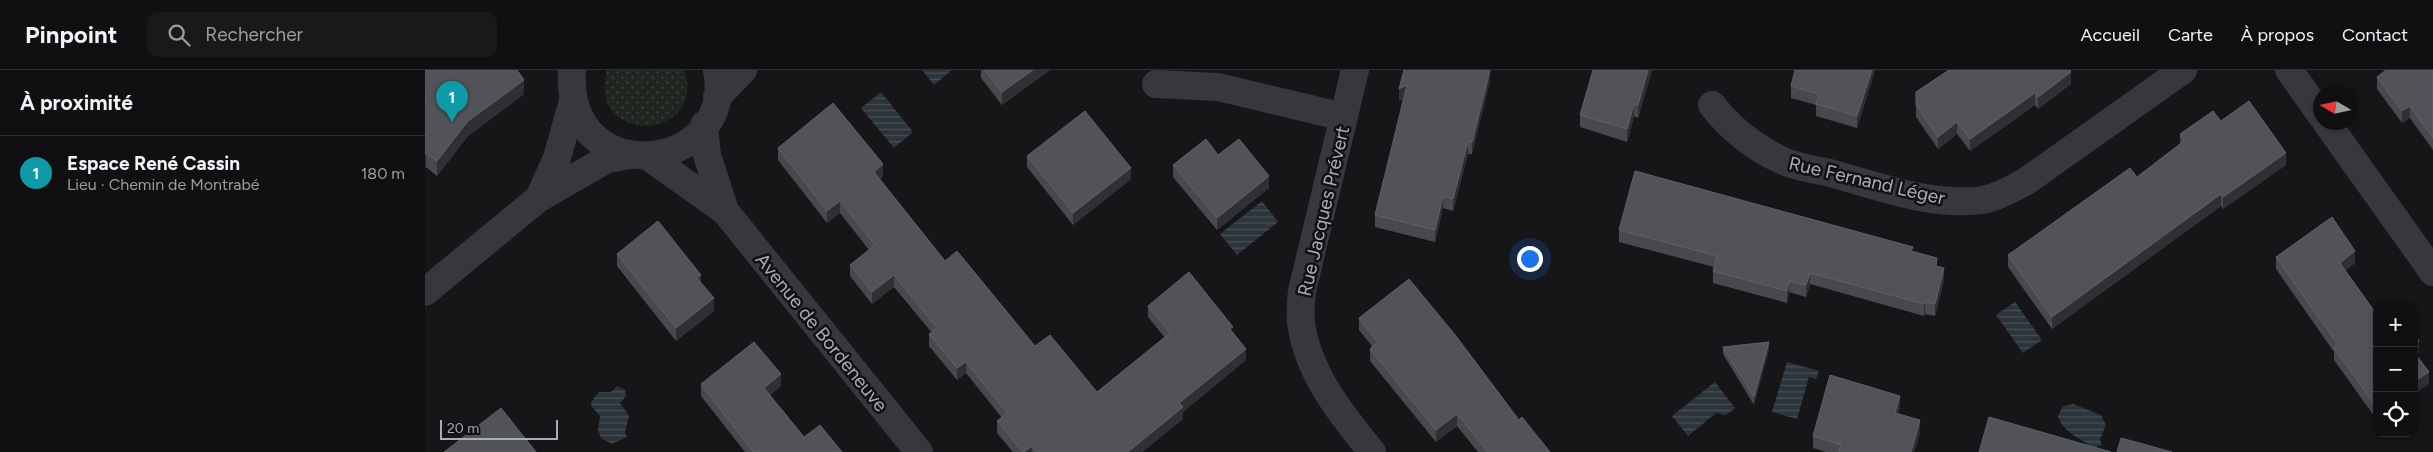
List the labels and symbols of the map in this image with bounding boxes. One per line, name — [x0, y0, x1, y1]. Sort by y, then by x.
pin: 1 — [436, 81, 468, 122]
north arrow — [2313, 85, 2358, 130]
street label: Rue Jacques Prévert — [1293, 124, 1354, 298]
street label: Rue Fernand Léger — [1787, 151, 1948, 210]
your location — [1517, 246, 1543, 272]
street label: Avenue de Bordeneuve — [751, 248, 893, 416]
scale bar — [440, 417, 557, 440]

